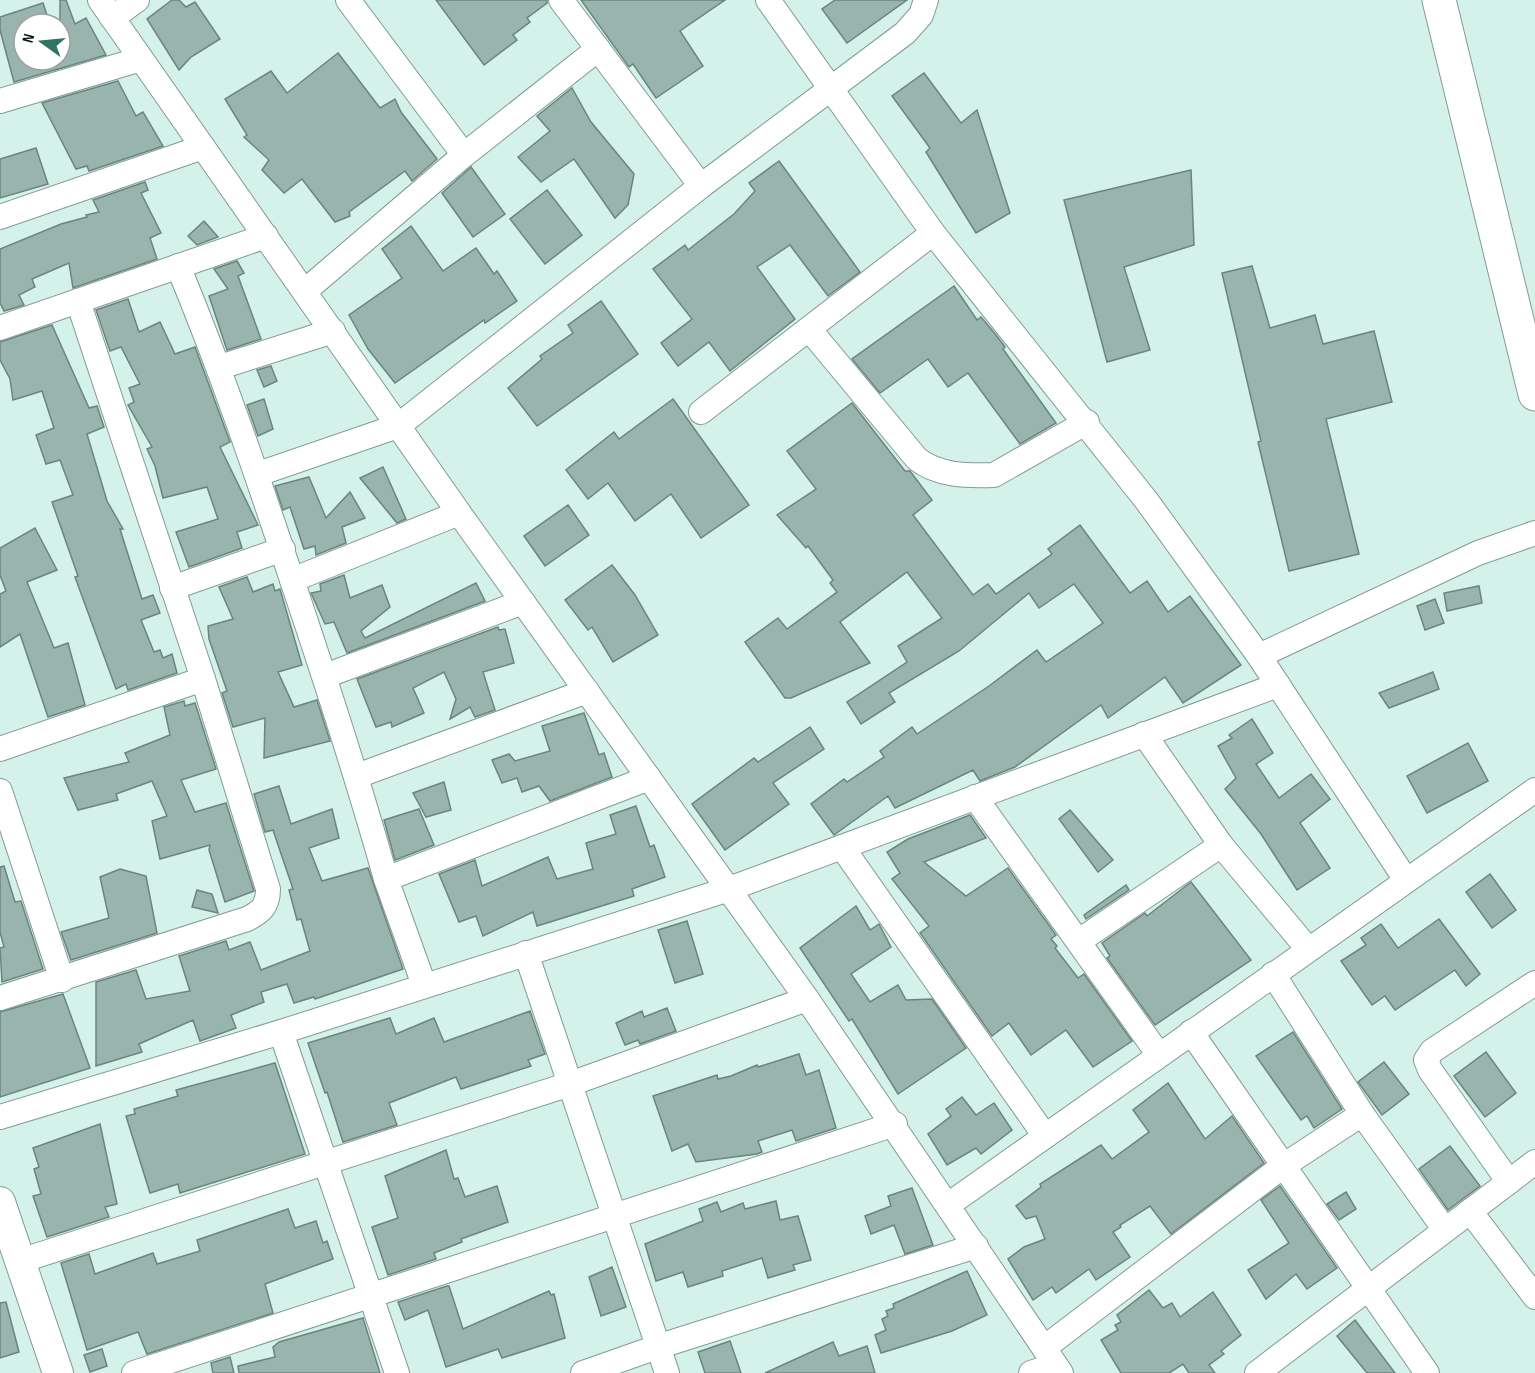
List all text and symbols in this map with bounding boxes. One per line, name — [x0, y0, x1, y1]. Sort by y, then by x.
north arrow — [12, 12, 72, 72]
text: N — [19, 32, 39, 45]

